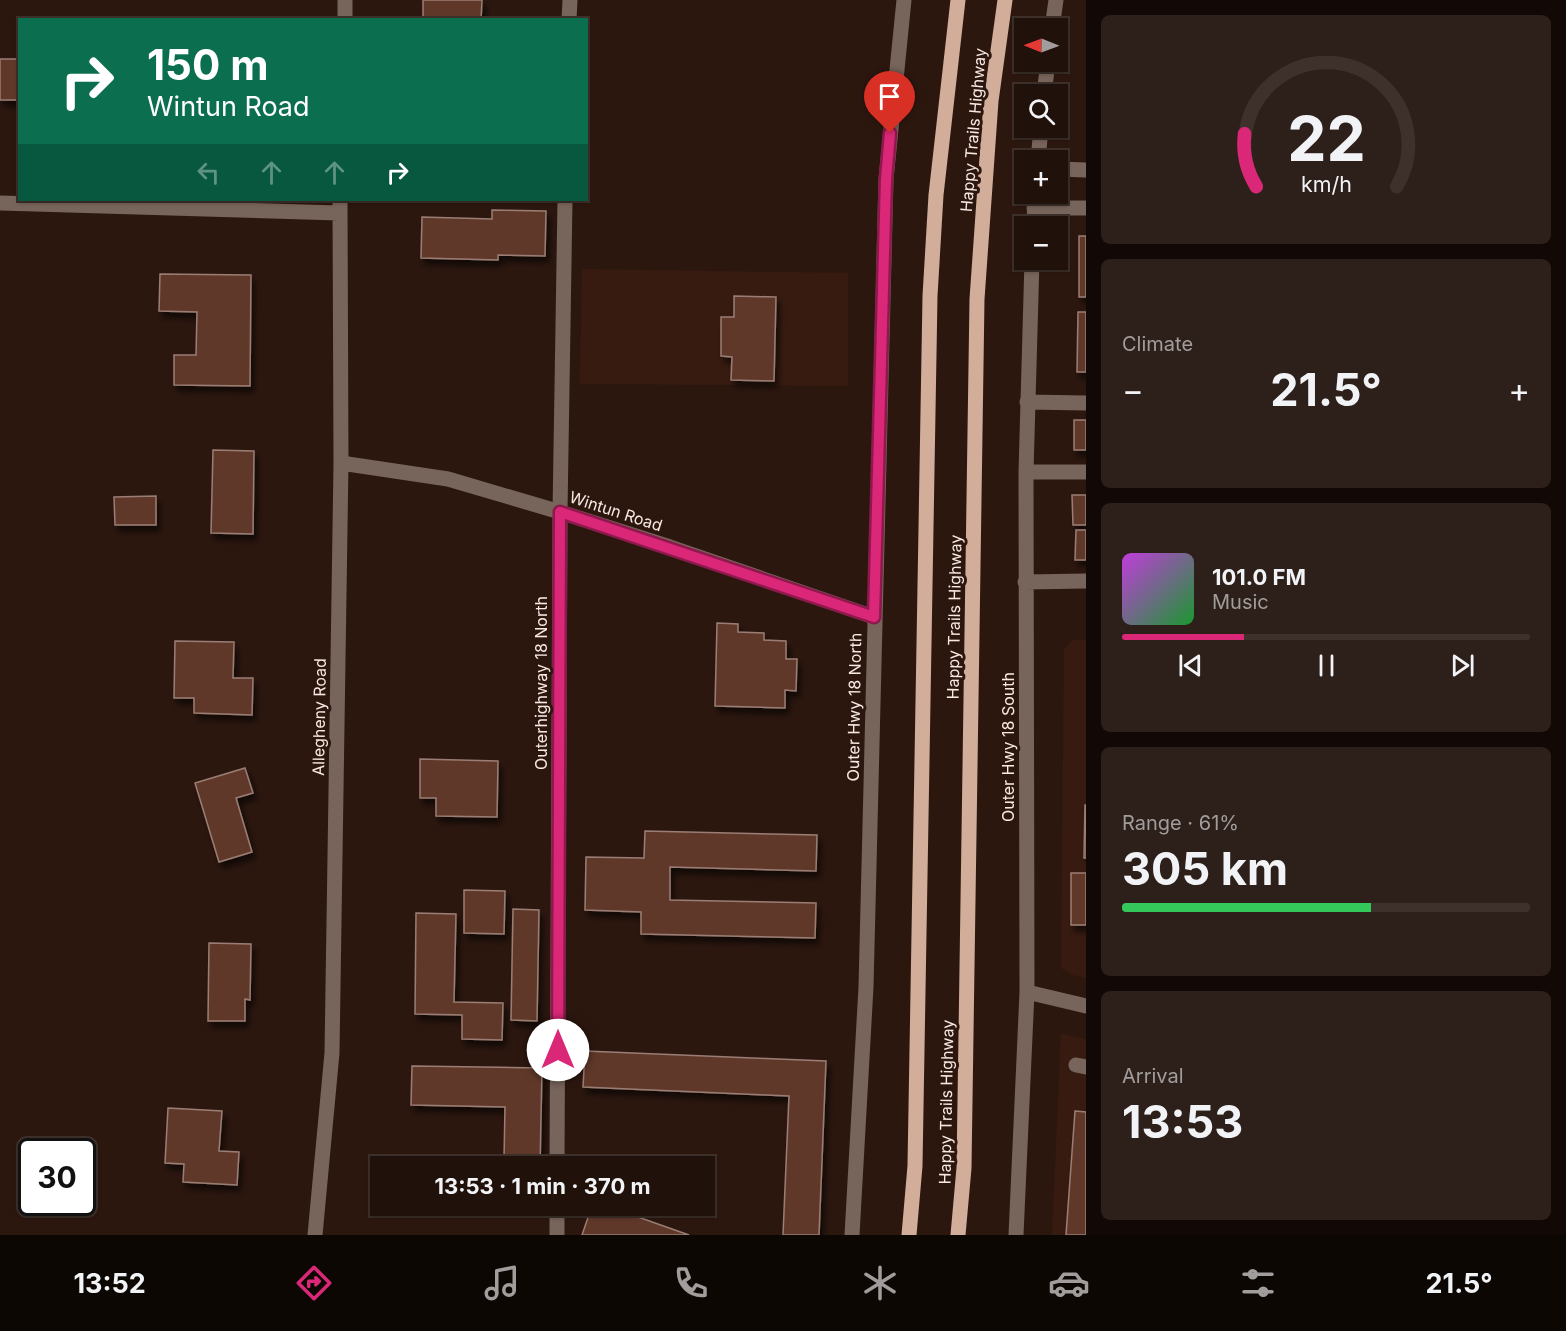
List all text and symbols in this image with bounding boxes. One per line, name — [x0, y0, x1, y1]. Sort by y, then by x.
north arrow — [1014, 18, 1068, 72]
map controls — [1014, 18, 1068, 270]
text: 150 m — [147, 39, 269, 90]
icon: right — [48, 42, 126, 120]
street label: Happy Trails Highway — [956, 47, 990, 213]
pin — [864, 71, 915, 133]
icon: arrive — [873, 80, 906, 113]
button: search — [1014, 84, 1068, 138]
text: Wintun Road — [147, 90, 310, 123]
text: 22 — [1287, 101, 1365, 176]
button: + — [1014, 150, 1068, 204]
icon: left — [192, 156, 225, 189]
icon: ahead — [255, 156, 288, 189]
icon: ahead — [318, 156, 351, 189]
icon: right — [381, 156, 414, 189]
text: km/h — [1301, 171, 1351, 197]
button: − — [1014, 216, 1068, 270]
text: Climate — [1122, 332, 1193, 356]
text: 21.5° — [1270, 362, 1382, 417]
text: − — [1122, 370, 1144, 410]
text: + — [1508, 370, 1530, 410]
street label: Wintun Road — [567, 487, 665, 535]
street label: Happy Trails Highway — [943, 535, 965, 699]
text: 101.0 FM — [1212, 564, 1306, 590]
text: Music — [1212, 590, 1269, 614]
street label: Outerhighway 18 North — [531, 596, 551, 770]
street label: Outer Hwy 18 North — [843, 633, 865, 781]
icon: previous — [1174, 649, 1207, 682]
icon: pause — [1310, 649, 1343, 682]
icon: next — [1446, 649, 1479, 682]
street label: Allegheny Road — [308, 658, 330, 776]
street label: Outer Hwy 18 South — [998, 672, 1018, 822]
text: Range · 61% — [1122, 811, 1239, 835]
text: 305 km — [1122, 841, 1288, 896]
position arrow — [526, 1018, 590, 1082]
street label: Happy Trails Highway — [935, 1020, 957, 1184]
text: Arrival — [1122, 1064, 1184, 1088]
text: 13:53 — [1122, 1094, 1243, 1149]
speed limit sign: 30 — [18, 1138, 96, 1216]
text: 13:53 · 1 min · 370 m — [434, 1173, 651, 1199]
icon: directions — [293, 1262, 335, 1304]
icon: music — [481, 1262, 523, 1304]
icon: phone — [670, 1262, 712, 1304]
icon: climate — [859, 1262, 901, 1304]
icon: car — [1048, 1262, 1090, 1304]
icon: filters — [1237, 1262, 1279, 1304]
text: 13:52 — [73, 1267, 146, 1300]
text: 21.5° — [1426, 1267, 1493, 1300]

